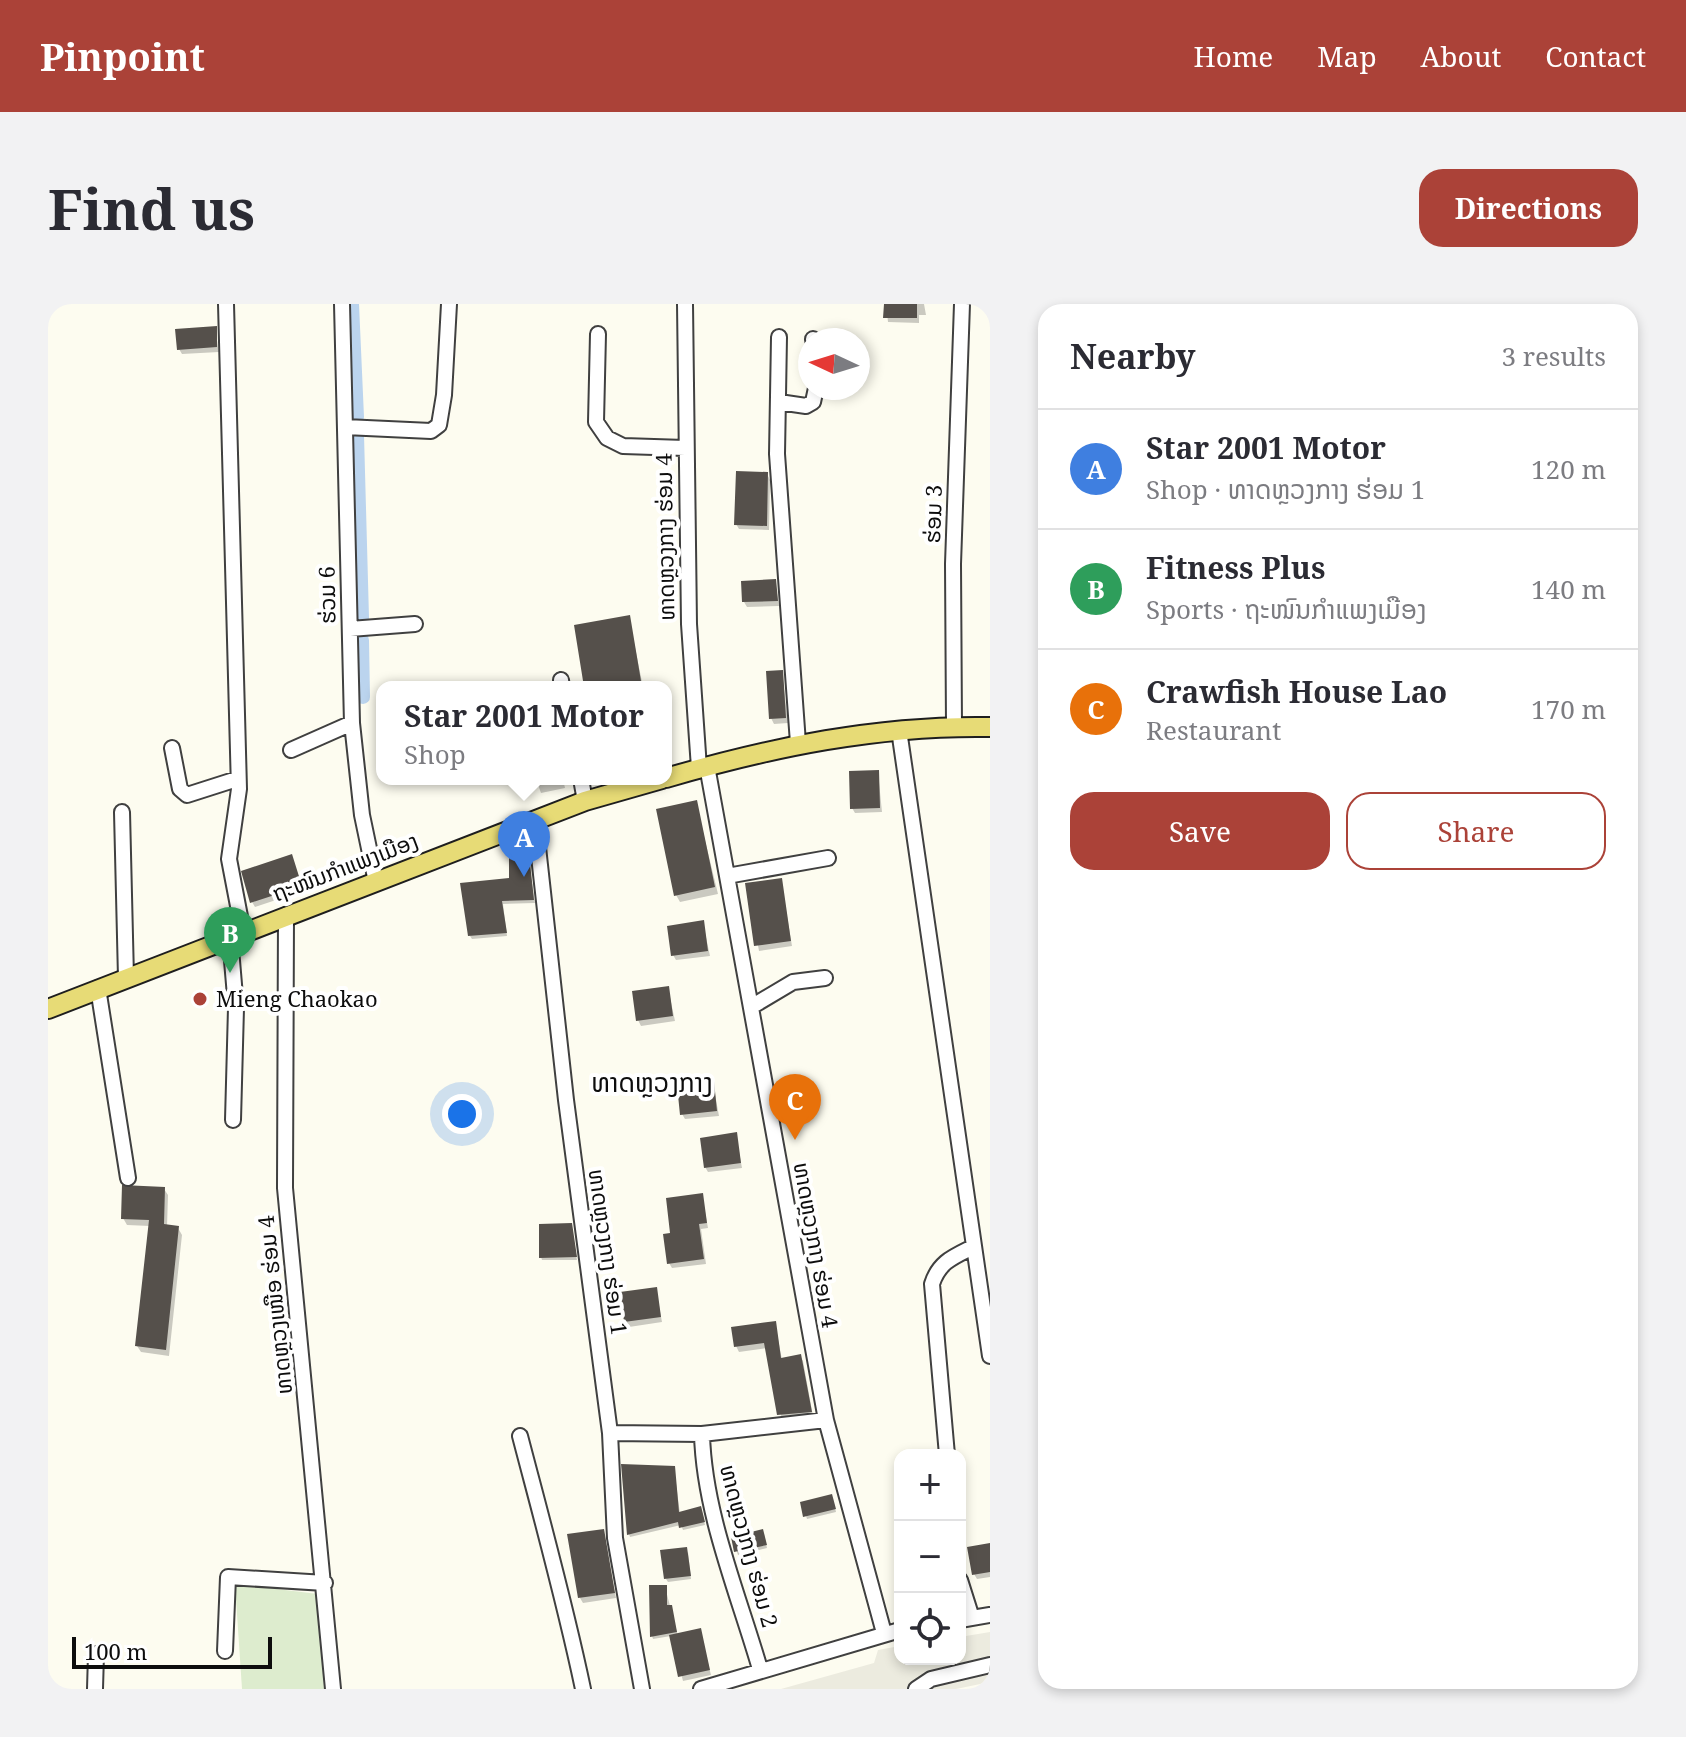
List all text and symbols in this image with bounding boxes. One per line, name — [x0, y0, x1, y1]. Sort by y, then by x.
text: Pinpoint — [40, 30, 205, 82]
text: Home — [1194, 37, 1273, 75]
text: Map — [1317, 37, 1377, 75]
text: About — [1421, 37, 1501, 75]
text: Contact — [1545, 37, 1646, 75]
button: Directions — [1419, 169, 1638, 247]
text: Find us — [48, 170, 255, 246]
north arrow — [798, 328, 870, 400]
text: Nearby — [1070, 333, 1196, 379]
text: 3 results — [1501, 338, 1606, 374]
text: Star 2001 Motor — [1146, 427, 1386, 468]
text: A — [1086, 451, 1106, 487]
text: 120 m — [1531, 451, 1606, 487]
street label: ທາດຫຼວງກາງ ຮ່ອມ 4 — [648, 453, 680, 621]
text: Shop · ທາດຫຼວງກາງ ຮ່ອມ 1 — [1146, 471, 1425, 507]
street label: ຮ່ອມ 3 — [916, 484, 948, 544]
text: Fitness Plus — [1146, 547, 1325, 588]
street label: ຮ່ວມ 6 — [310, 566, 342, 624]
text: B — [1087, 571, 1105, 607]
text: 140 m — [1531, 571, 1606, 607]
text: Sports · ຖະໜົນກຳແພງເມືອງ — [1146, 591, 1427, 627]
text: Crawfish House Lao — [1146, 671, 1447, 712]
popup — [376, 681, 672, 785]
text: C — [1087, 691, 1105, 727]
text: 170 m — [1531, 691, 1606, 727]
text: Star 2001 Motor — [404, 695, 644, 736]
text: Restaurant — [1146, 712, 1281, 748]
text: Shop — [404, 736, 466, 772]
button: Save — [1070, 792, 1330, 870]
button: Share — [1346, 792, 1606, 870]
pin: A — [498, 811, 550, 877]
street label: ຖະໜົນກຳແພງເມືອງ — [267, 824, 422, 908]
pin: B — [204, 907, 256, 973]
place label: Mieng Chaokao — [216, 983, 378, 1013]
marker: Mieng Chaokao — [191, 990, 209, 1008]
district label: ທາດຫຼວງກາງ — [591, 1064, 713, 1100]
pin: C — [769, 1074, 821, 1140]
your location — [442, 1094, 482, 1134]
street label: ທາດຫຼວງກາງ ຮ່ອມ 4 — [788, 1160, 846, 1330]
street label: ທາດຫຼວງກາງ ຮ່ອມ 1 — [582, 1167, 635, 1337]
street label: ທາດຫຼວງເໜືອ ຮ່ອມ 4 — [250, 1214, 298, 1396]
map controls — [894, 1449, 966, 1665]
button: + — [894, 1449, 966, 1521]
street label: ທາດຫຼວງກາງ ຮ່ອມ 2 — [714, 1461, 786, 1630]
button: − — [894, 1521, 966, 1593]
button: locate — [894, 1593, 966, 1665]
scale bar — [72, 1633, 272, 1669]
text: 100 m — [84, 1636, 147, 1666]

